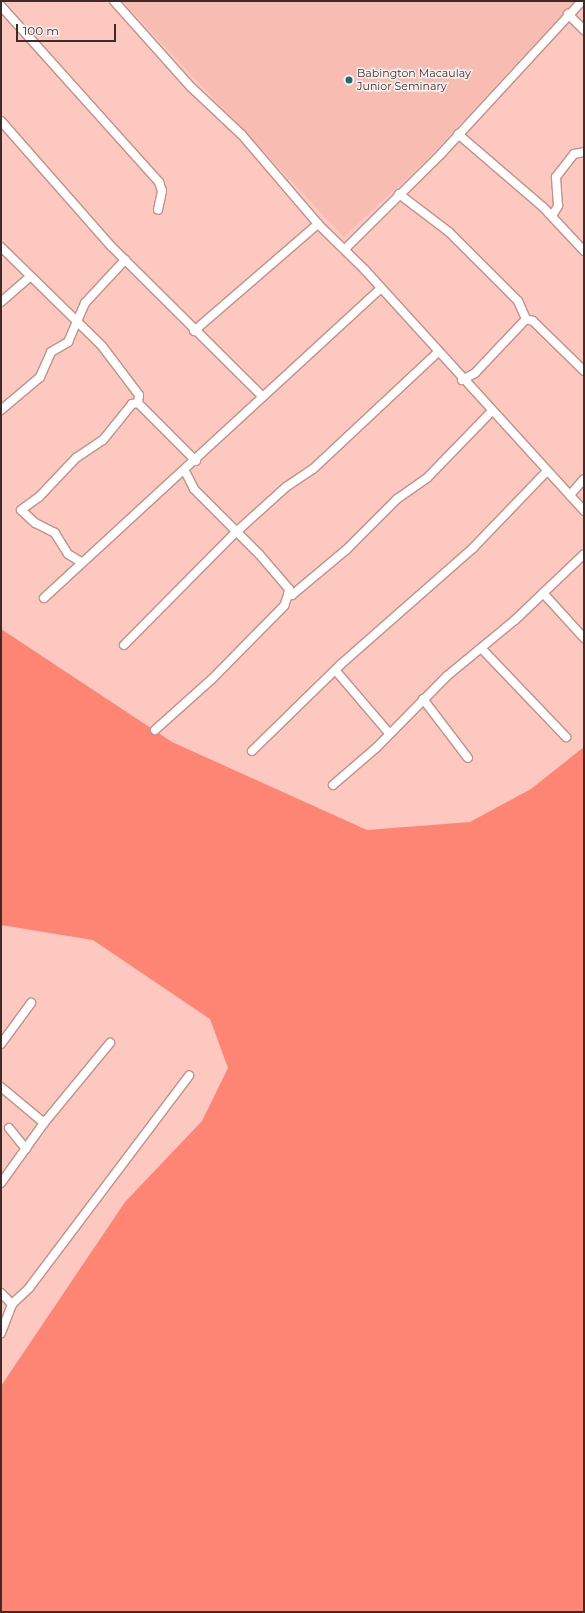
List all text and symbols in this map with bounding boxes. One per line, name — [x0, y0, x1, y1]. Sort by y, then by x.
scale bar — [18, 16, 118, 42]
text: 100 m — [23, 23, 59, 38]
place label: Babington Macaulay Junior Seminary — [357, 67, 471, 93]
marker: Babington Macaulay Junior Seminary — [344, 75, 354, 85]

